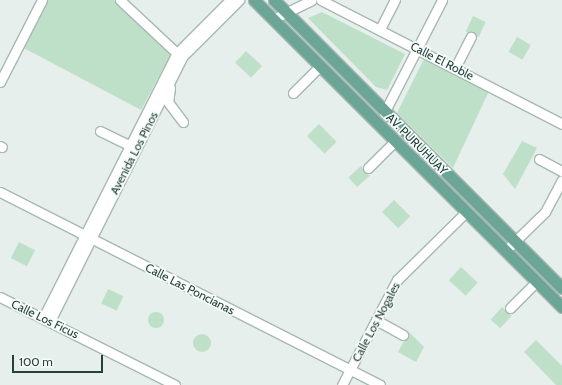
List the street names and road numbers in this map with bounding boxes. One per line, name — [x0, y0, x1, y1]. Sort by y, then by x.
street label: Calle El Roble — [408, 39, 476, 83]
street label: Avenida Los Pinos — [107, 109, 161, 197]
street label: AV. PURUHUAY — [383, 110, 451, 178]
street label: Calle Las Poncianas — [143, 260, 237, 318]
street label: Calle Los Nogales — [349, 280, 403, 364]
street label: Calle Los Ficus — [9, 296, 81, 342]

